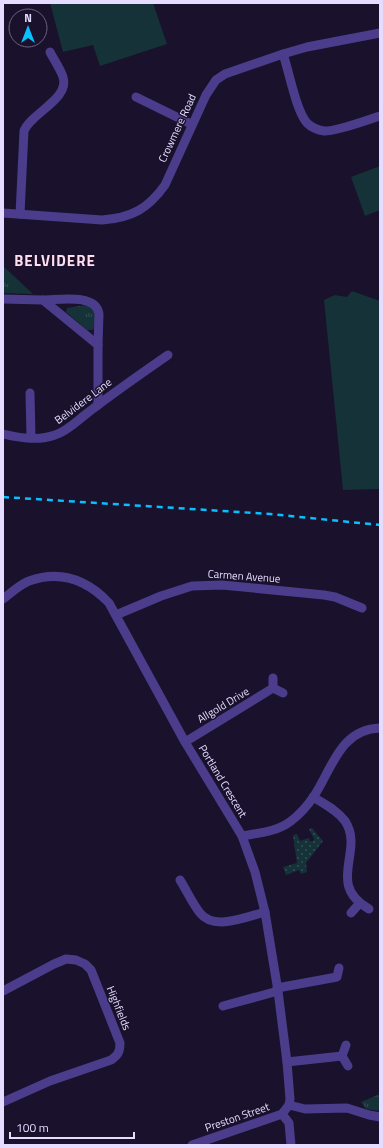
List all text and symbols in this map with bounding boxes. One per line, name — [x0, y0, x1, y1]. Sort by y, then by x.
north arrow — [8, 8, 48, 48]
text: N — [24, 10, 32, 26]
street label: Crowmere Road — [154, 91, 200, 165]
district label: BELVIDERE — [14, 249, 96, 272]
street label: Belvidere Lane — [51, 374, 115, 428]
street label: Carmen Avenue — [207, 565, 281, 587]
street label: Allgold Drive — [194, 683, 252, 727]
street label: Portland Crescent — [195, 742, 251, 821]
street label: Highfields — [103, 983, 135, 1033]
street label: Preston Street — [203, 1098, 272, 1136]
scale bar — [10, 1114, 134, 1140]
text: 100 m — [16, 1118, 49, 1137]

